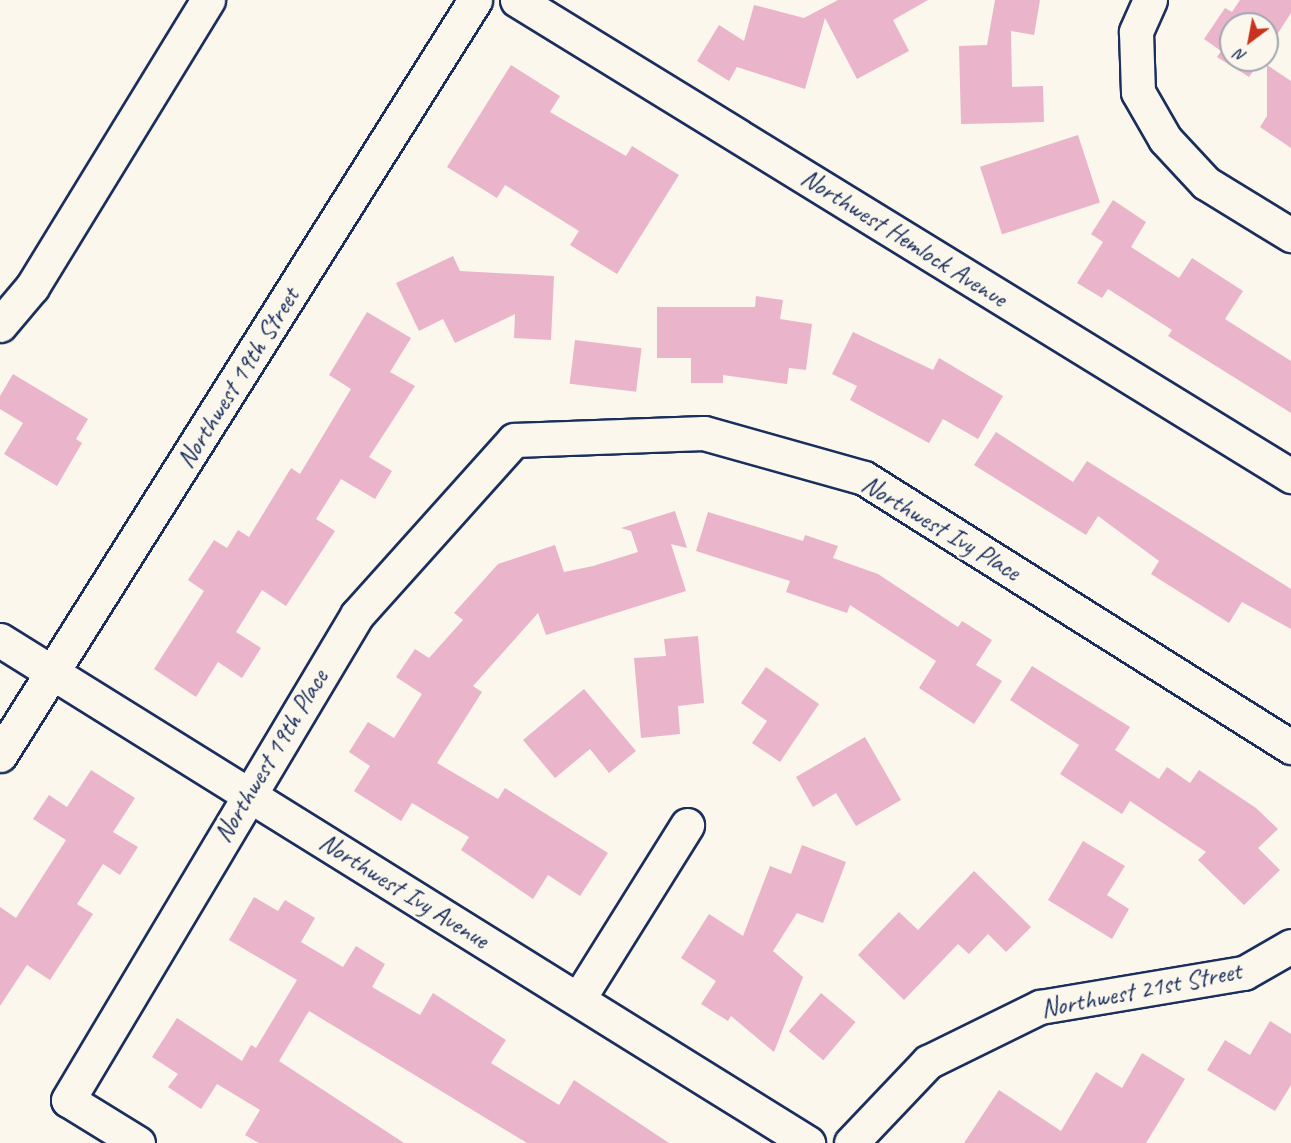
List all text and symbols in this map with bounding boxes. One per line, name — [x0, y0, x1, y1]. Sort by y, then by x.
north arrow — [1219, 12, 1279, 72]
text: N — [1231, 44, 1250, 67]
street label: Northwest Hemlock Avenue — [795, 162, 1013, 314]
street label: Northwest 19th Street — [170, 282, 306, 474]
street label: Northwest Ivy Place — [856, 468, 1026, 588]
street label: Northwest 19th Place — [207, 664, 335, 848]
street label: Northwest Ivy Avenue — [314, 826, 494, 956]
street label: Northwest 21st Street — [1038, 955, 1244, 1025]

